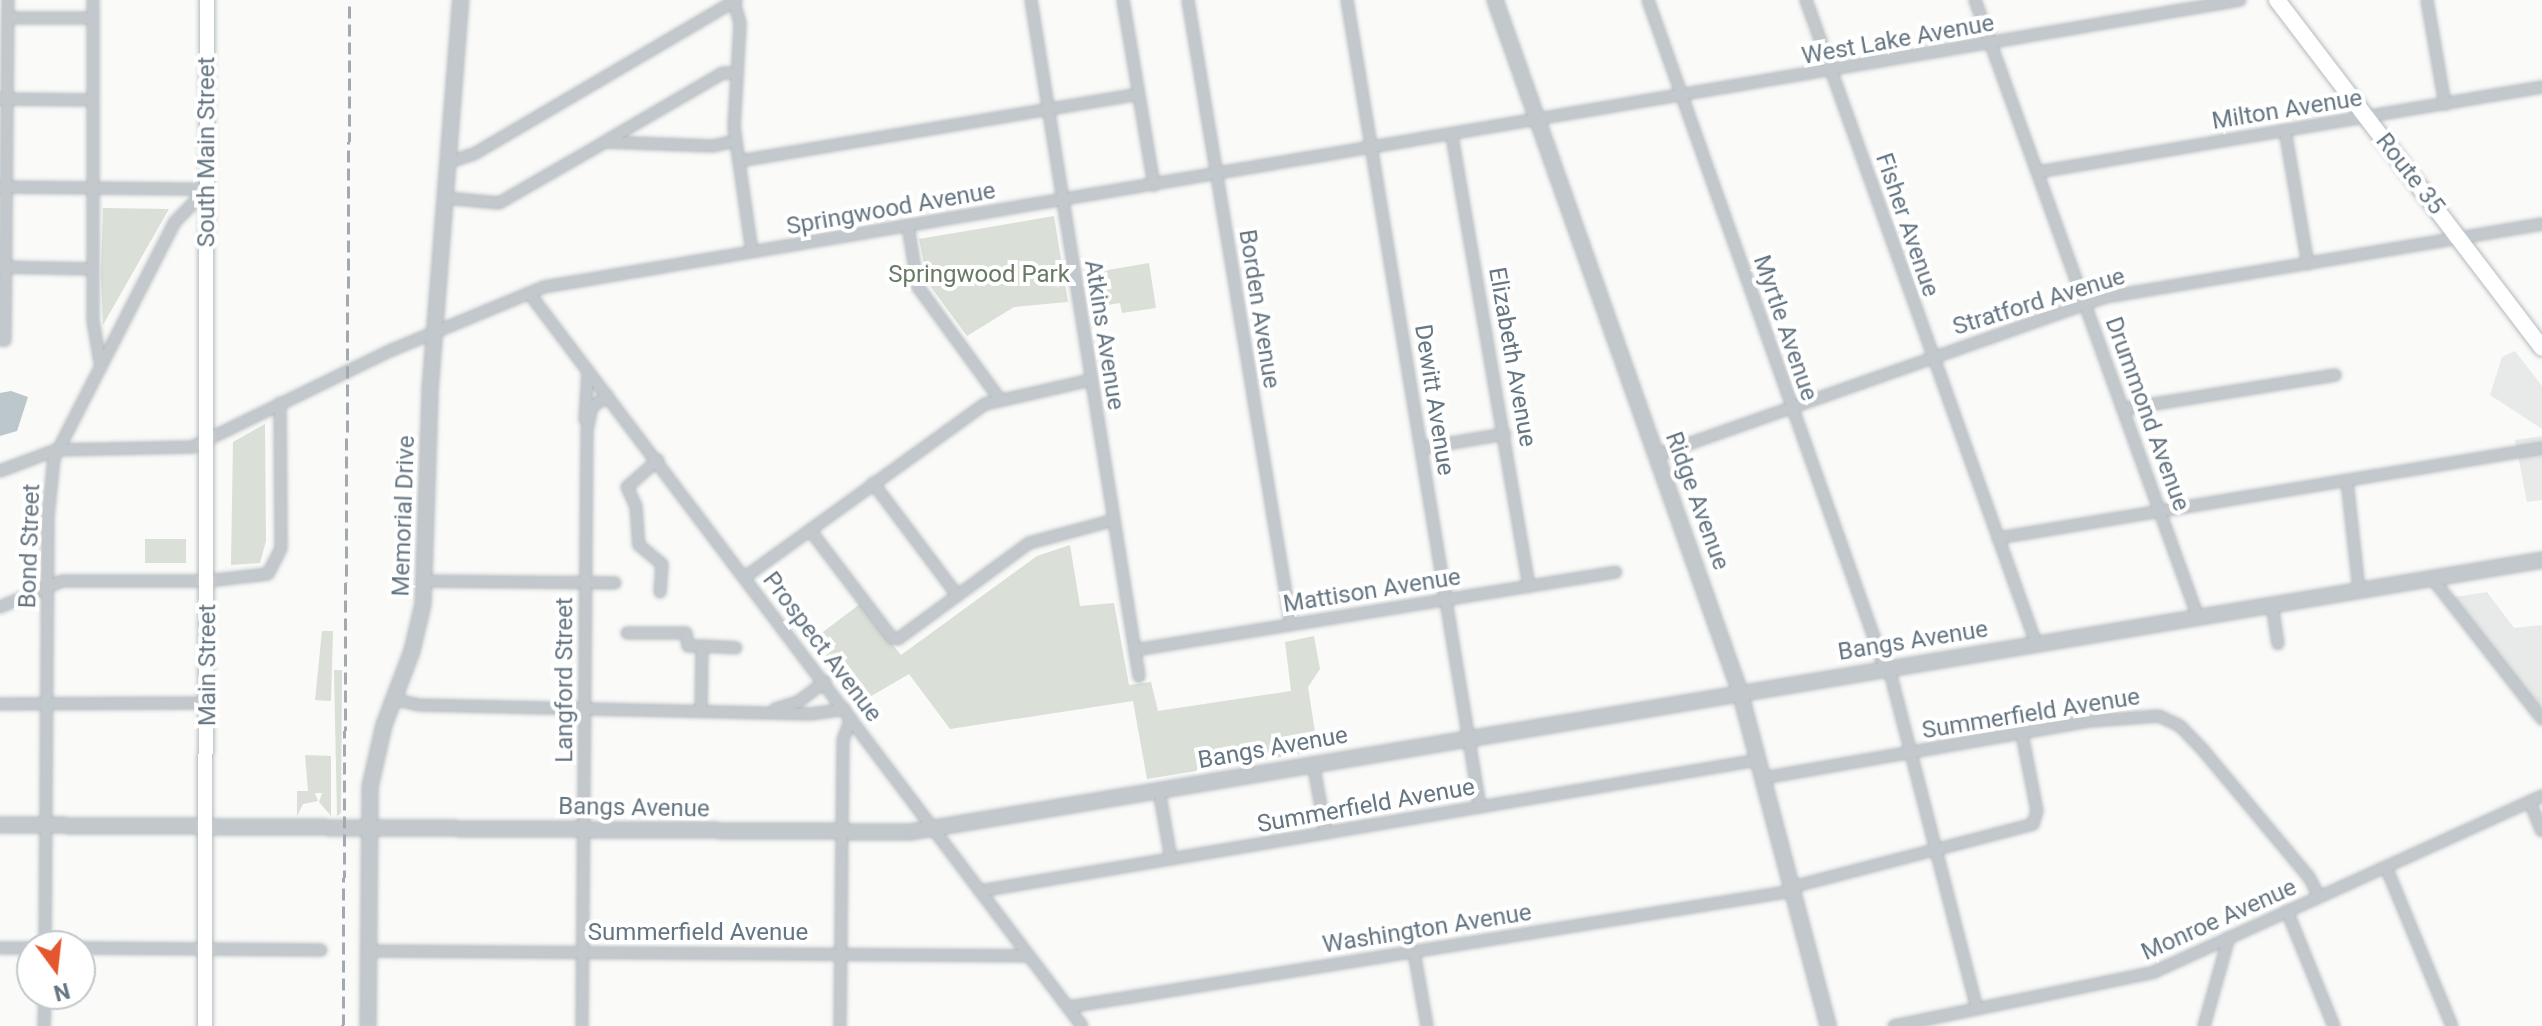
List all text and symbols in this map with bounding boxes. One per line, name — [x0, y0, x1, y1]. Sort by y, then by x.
street label: West Lake Avenue — [1800, 9, 1996, 71]
street label: South Main Street — [193, 57, 221, 247]
street label: Milton Avenue — [2210, 84, 2364, 136]
street label: Route 35 — [2369, 128, 2451, 220]
street label: Fisher Avenue — [1869, 149, 1945, 301]
street label: Springwood Avenue — [784, 176, 998, 242]
street label: Borden Avenue — [1232, 227, 1286, 391]
street label: Myrtle Avenue — [1747, 252, 1823, 404]
street label: Atkins Avenue — [1078, 258, 1130, 412]
park label: Springwood Park — [888, 261, 1070, 289]
street label: Stratford Avenue — [1949, 262, 2129, 342]
street label: Elizabeth Avenue — [1482, 265, 1542, 449]
street label: Drummond Avenue — [2099, 313, 2195, 515]
street label: Dewitt Avenue — [1408, 322, 1460, 478]
street label: Ridge Avenue — [1659, 428, 1735, 574]
street label: Memorial Drive — [387, 435, 421, 597]
street label: Bond Street — [13, 483, 47, 609]
street label: Mattison Avenue — [1281, 563, 1463, 619]
street label: Prospect Avenue — [756, 566, 888, 728]
street label: Langford Street — [551, 597, 579, 763]
street label: Main Street — [194, 604, 222, 726]
street label: Bangs Avenue — [1836, 615, 1990, 667]
street label: Summerfield Avenue — [1920, 683, 2142, 745]
street label: Bangs Avenue — [1196, 721, 1350, 775]
street label: Summerfield Avenue — [1255, 773, 1477, 839]
street label: Bangs Avenue — [558, 792, 710, 824]
street label: Monroe Avenue — [2137, 873, 2301, 967]
street label: Washington Avenue — [1320, 898, 1534, 960]
street label: Summerfield Avenue — [588, 919, 808, 947]
north arrow — [16, 930, 96, 1010]
text: N — [51, 978, 73, 1006]

